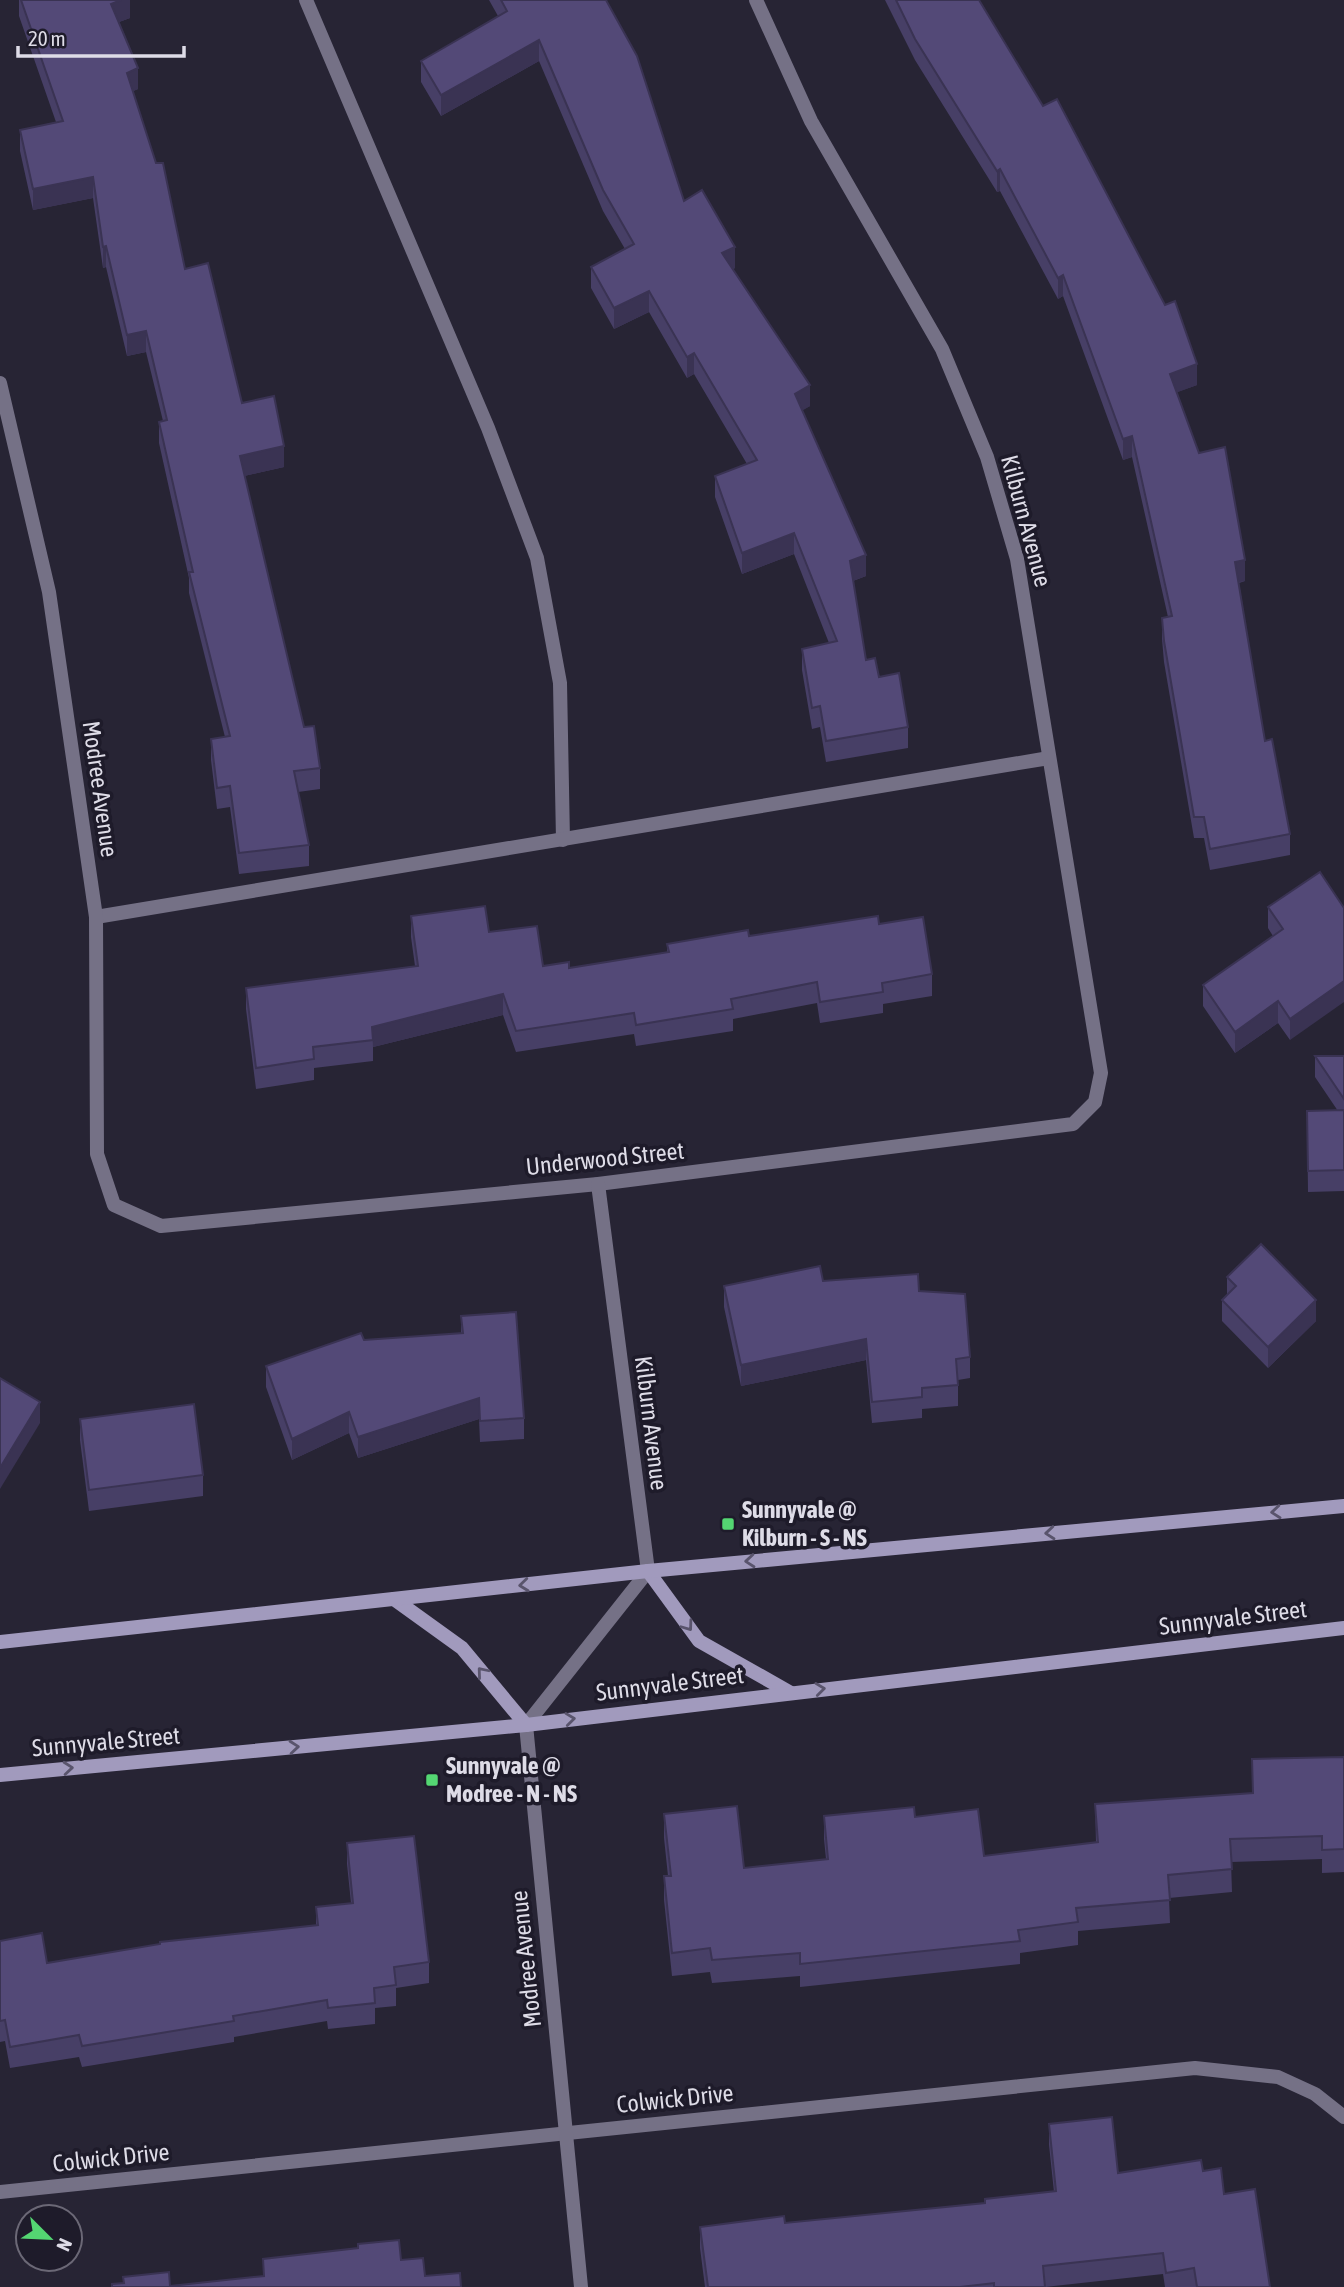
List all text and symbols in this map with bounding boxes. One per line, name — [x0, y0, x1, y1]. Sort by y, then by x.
scale bar — [18, 14, 184, 58]
text: 20 m — [28, 26, 66, 50]
street label: Kilburn Avenue — [996, 452, 1057, 590]
street label: Modree Avenue — [78, 719, 123, 859]
street label: Underwood Street — [524, 1137, 686, 1180]
street label: Kilburn Avenue — [630, 1354, 673, 1492]
place label: Sunnyvale @ Kilburn - S - NS — [742, 1496, 867, 1551]
one-way arrow — [1270, 1504, 1281, 1519]
marker: Sunnyvale @ Kilburn - S - NS — [720, 1516, 736, 1532]
one-way arrow — [1044, 1525, 1055, 1540]
one-way arrow — [744, 1553, 755, 1568]
one-way arrow — [518, 1577, 529, 1592]
street label: Sunnyvale Street — [1158, 1595, 1308, 1640]
one-way arrow — [680, 1618, 692, 1631]
street label: Sunnyvale Street — [595, 1661, 745, 1706]
one-way arrow — [478, 1668, 490, 1681]
one-way arrow — [814, 1682, 826, 1697]
one-way arrow — [564, 1712, 575, 1727]
street label: Sunnyvale Street — [31, 1722, 181, 1761]
one-way arrow — [289, 1740, 300, 1755]
place label: Sunnyvale @ Modree - N - NS — [446, 1752, 577, 1807]
one-way arrow — [63, 1761, 74, 1776]
marker: Sunnyvale @ Modree - N - NS — [424, 1772, 440, 1788]
street label: Modree Avenue — [505, 1889, 546, 2029]
street label: Colwick Drive — [615, 2079, 735, 2118]
street label: Colwick Drive — [51, 2138, 171, 2177]
north arrow — [14, 2203, 84, 2273]
text: N — [52, 2235, 77, 2255]

